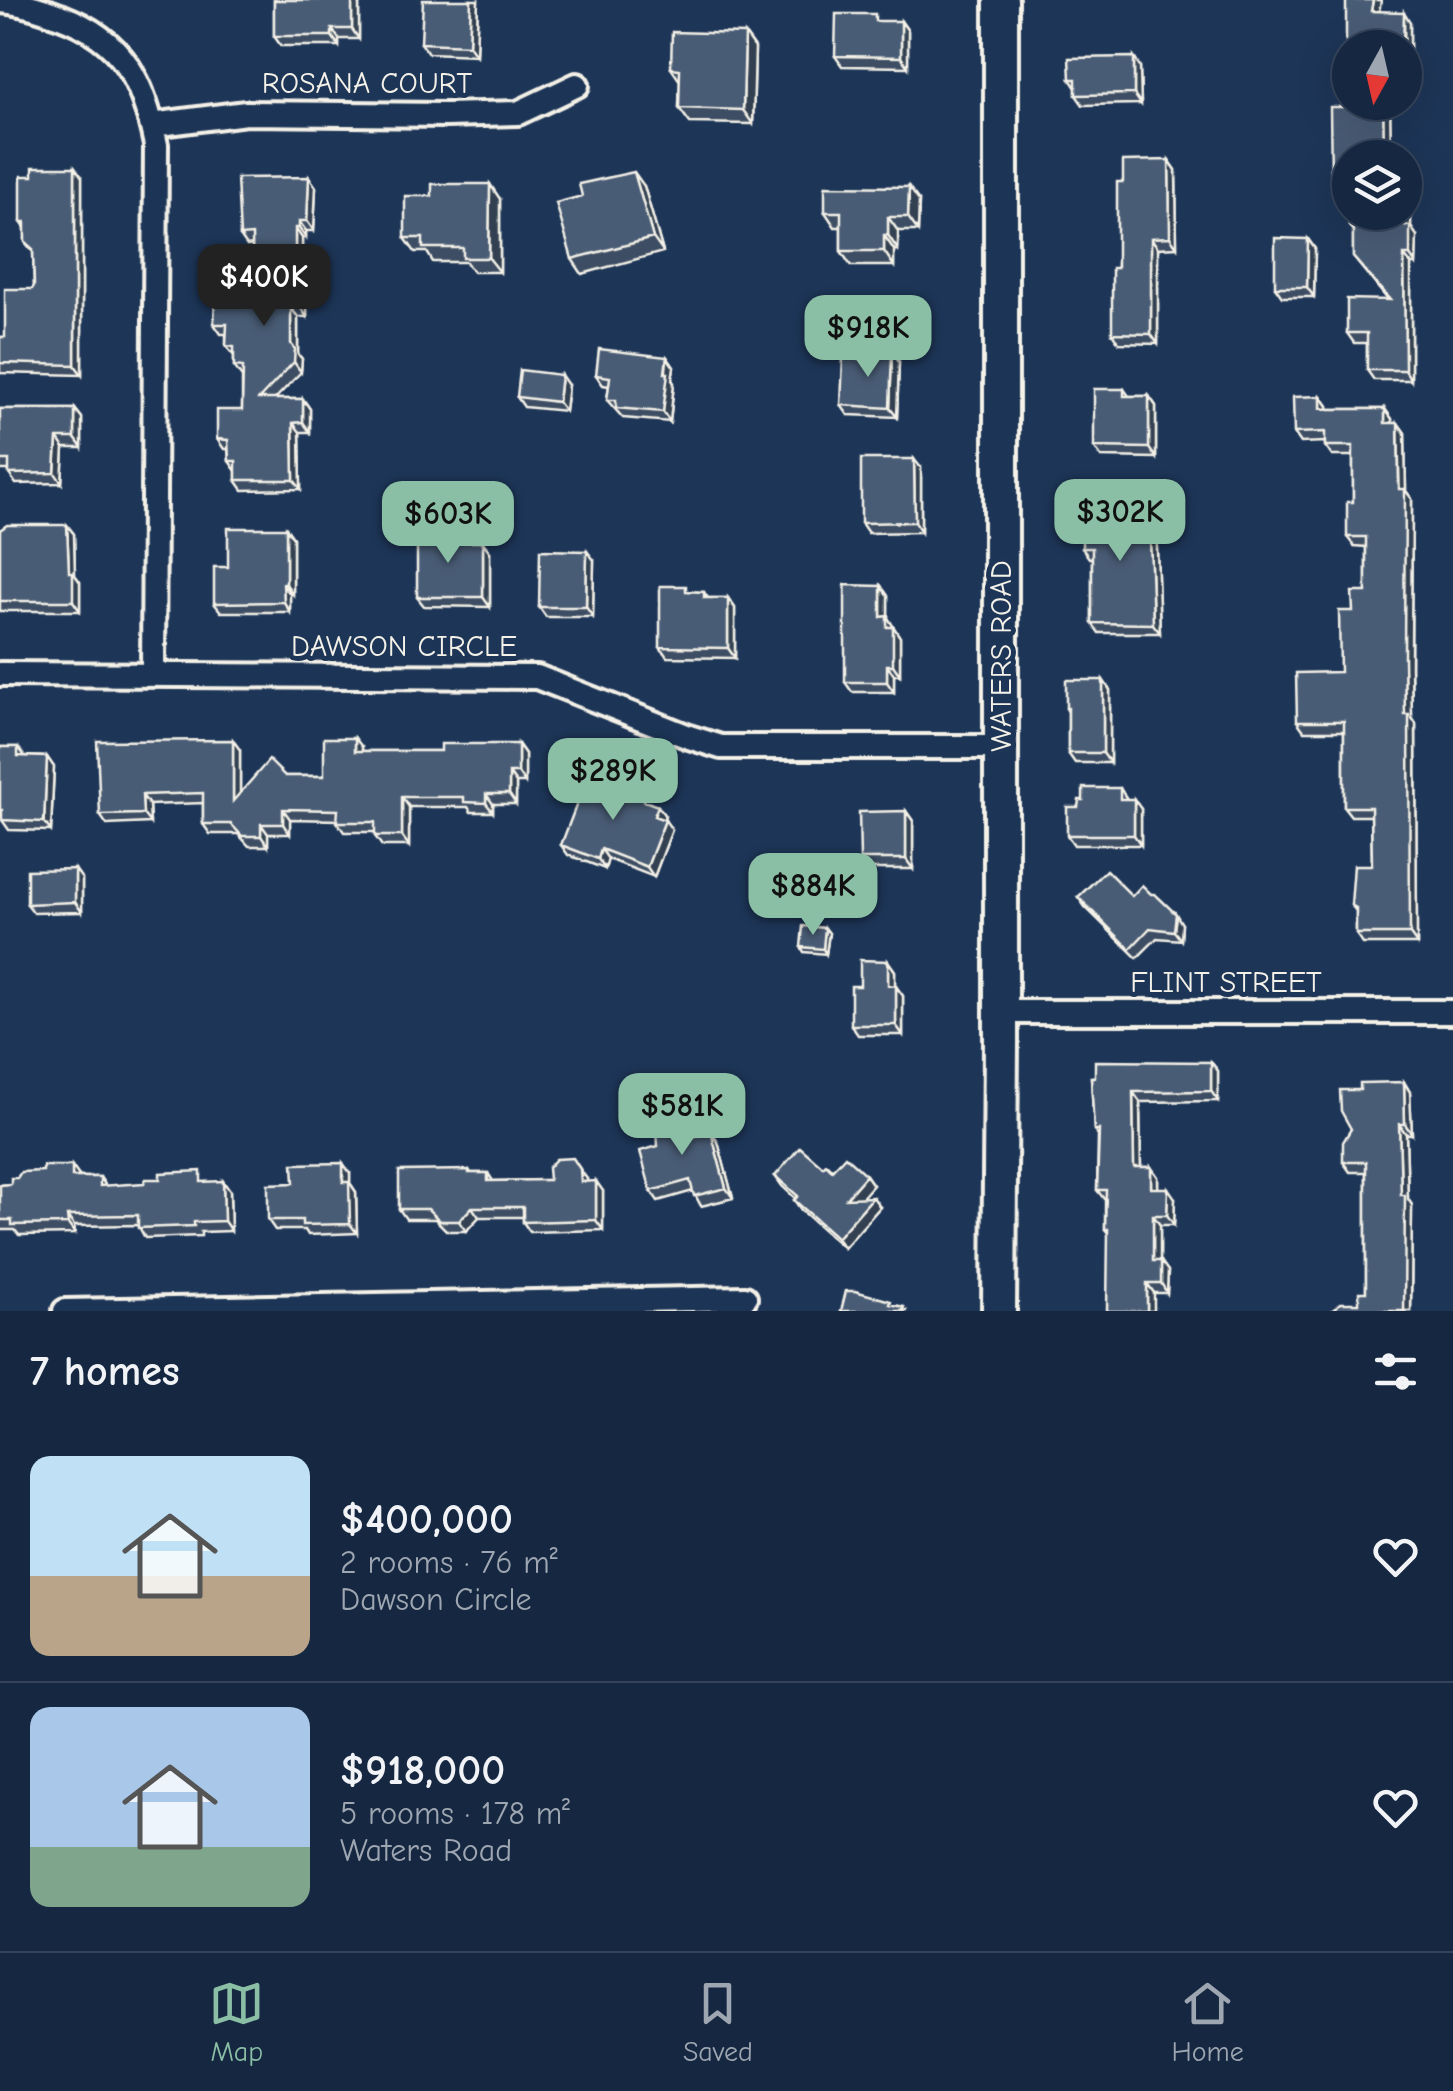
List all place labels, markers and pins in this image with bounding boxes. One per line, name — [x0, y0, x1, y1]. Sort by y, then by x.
pin: $400K — [194, 244, 334, 329]
pin: $918K — [798, 295, 938, 380]
pin: $302K — [1050, 479, 1190, 564]
pin: $603K — [378, 481, 518, 566]
pin: $289K — [543, 738, 683, 823]
pin: $884K — [743, 853, 883, 938]
pin: $581K — [612, 1073, 752, 1158]

